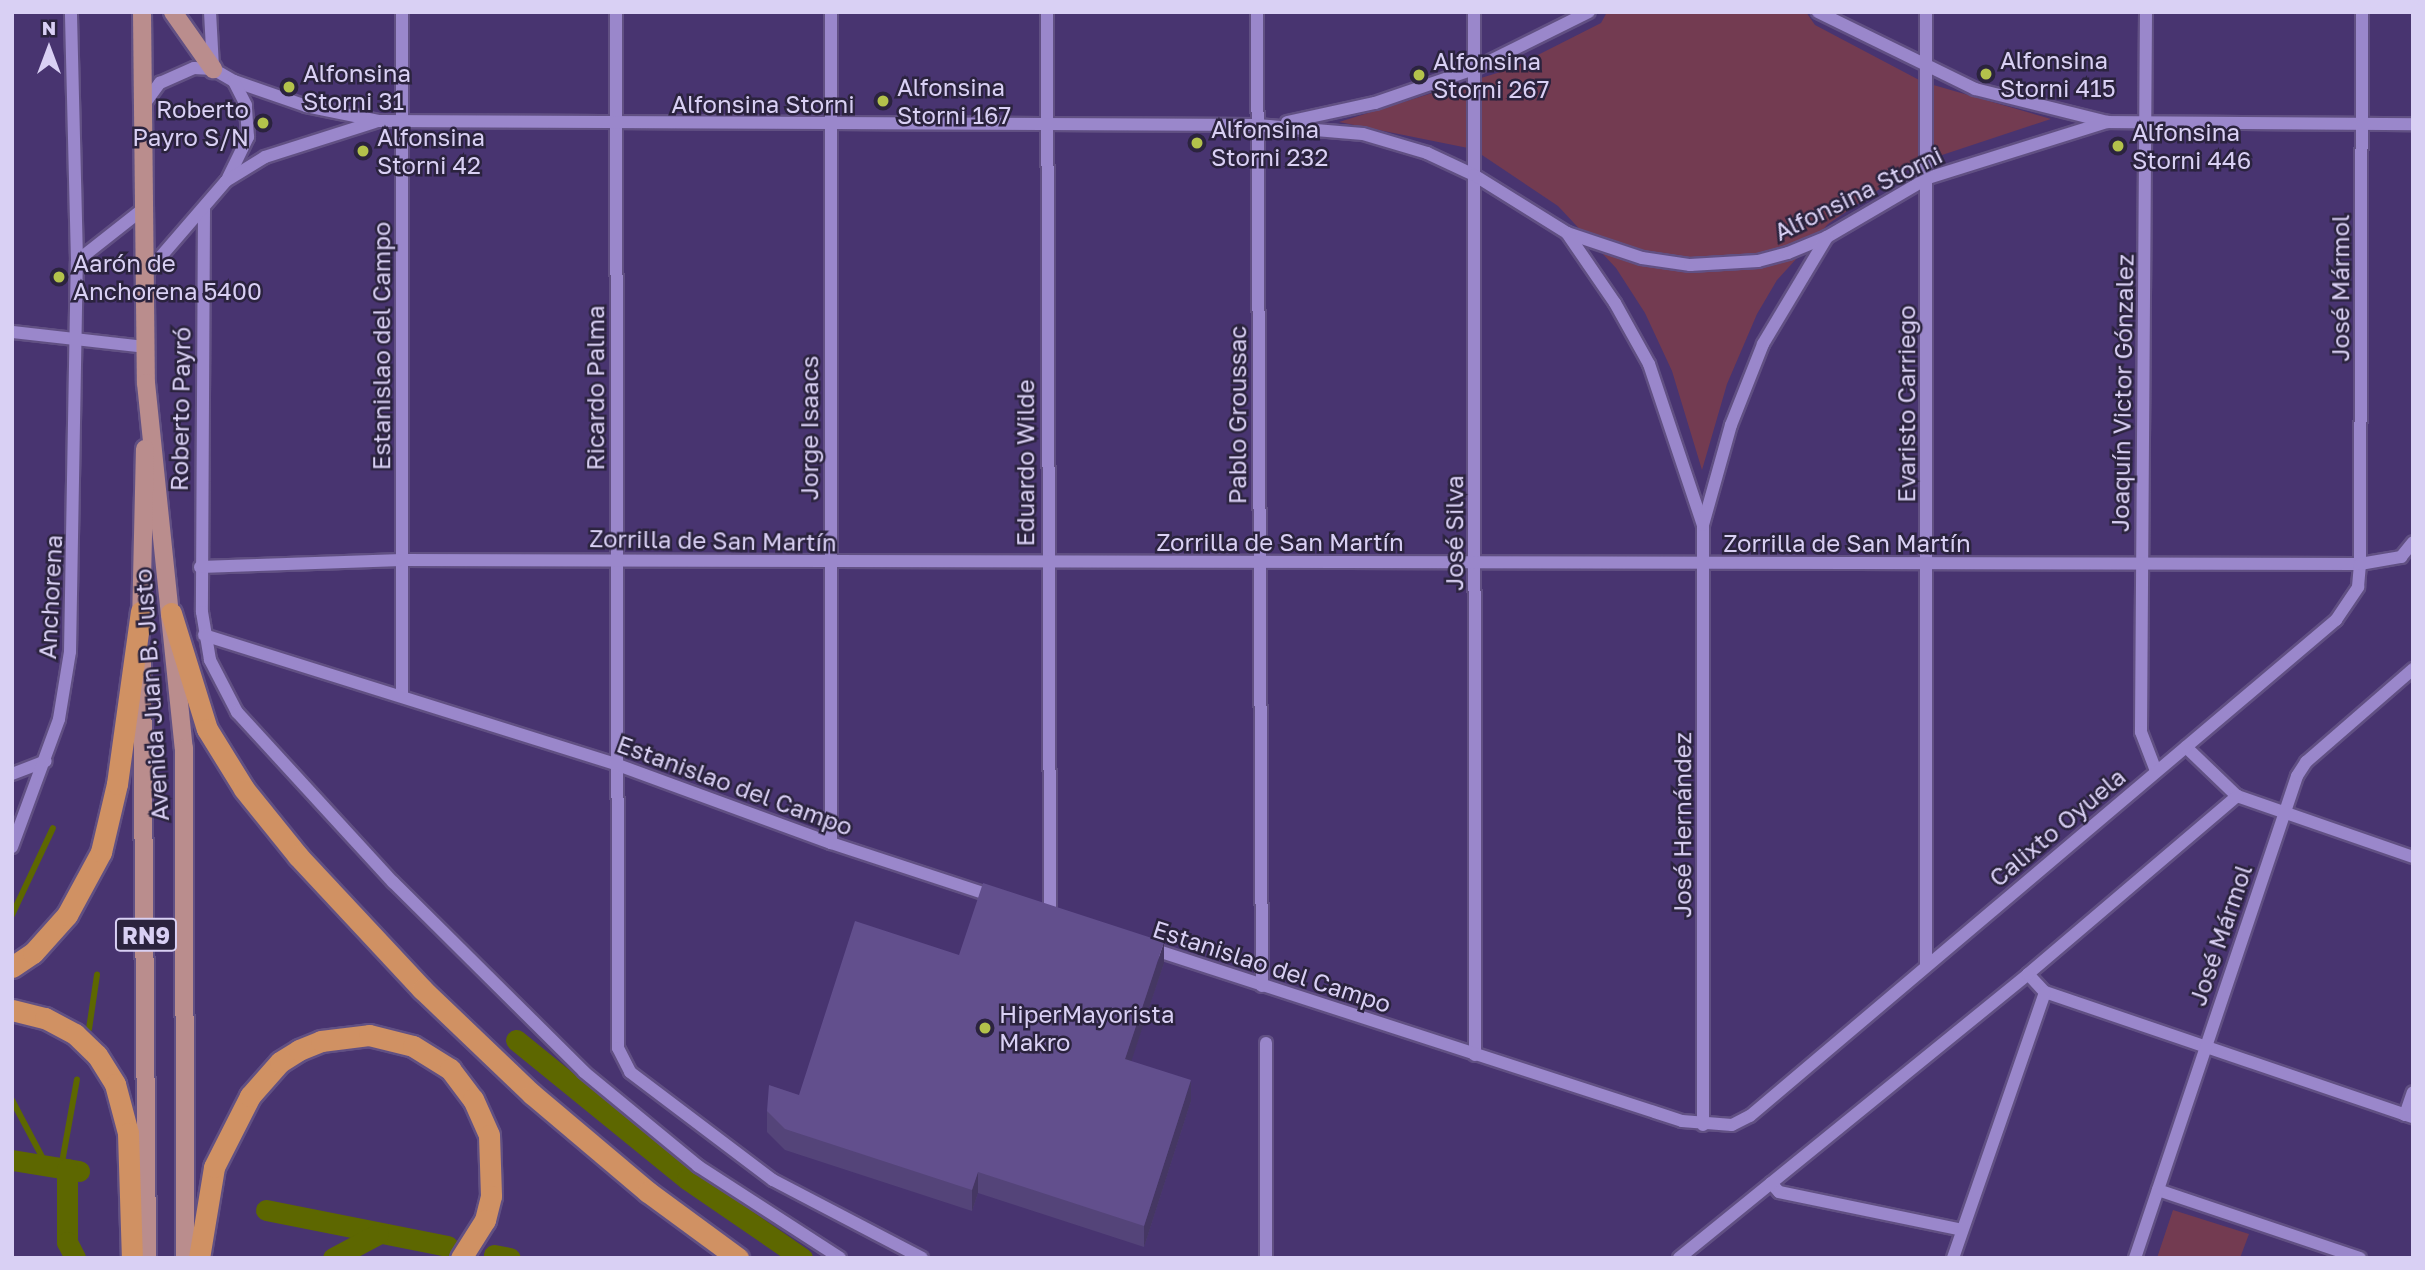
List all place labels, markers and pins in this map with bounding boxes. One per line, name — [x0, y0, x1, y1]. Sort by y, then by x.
place label: Alfonsina Storni 415 — [2000, 46, 2116, 102]
place label: Alfonsina Storni 267 — [1433, 47, 1550, 103]
place label: Alfonsina Storni 31 — [303, 59, 411, 115]
marker: Alfonsina Storni 415 — [1978, 66, 1994, 82]
marker: Alfonsina Storni 267 — [1411, 67, 1427, 83]
place label: Alfonsina Storni 167 — [897, 73, 1011, 129]
marker: Alfonsina Storni 31 — [281, 79, 297, 95]
marker: Alfonsina Storni 167 — [875, 93, 891, 109]
place label: Roberto Payro S/N — [132, 95, 249, 151]
marker: Roberto Payro S/N — [255, 115, 271, 131]
place label: Alfonsina Storni 232 — [1211, 115, 1328, 171]
place label: Alfonsina Storni 446 — [2132, 118, 2251, 174]
place label: Alfonsina Storni 42 — [377, 123, 485, 179]
marker: Alfonsina Storni 232 — [1189, 135, 1205, 151]
marker: Alfonsina Storni 446 — [2110, 138, 2126, 154]
marker: Alfonsina Storni 42 — [355, 143, 371, 159]
place label: Aarón de Anchorena 5400 — [73, 249, 262, 305]
marker: Aarón de Anchorena 5400 — [51, 269, 67, 285]
place label: HiperMayorista Makro — [999, 1000, 1174, 1056]
marker: HiperMayorista Makro — [977, 1020, 993, 1036]

